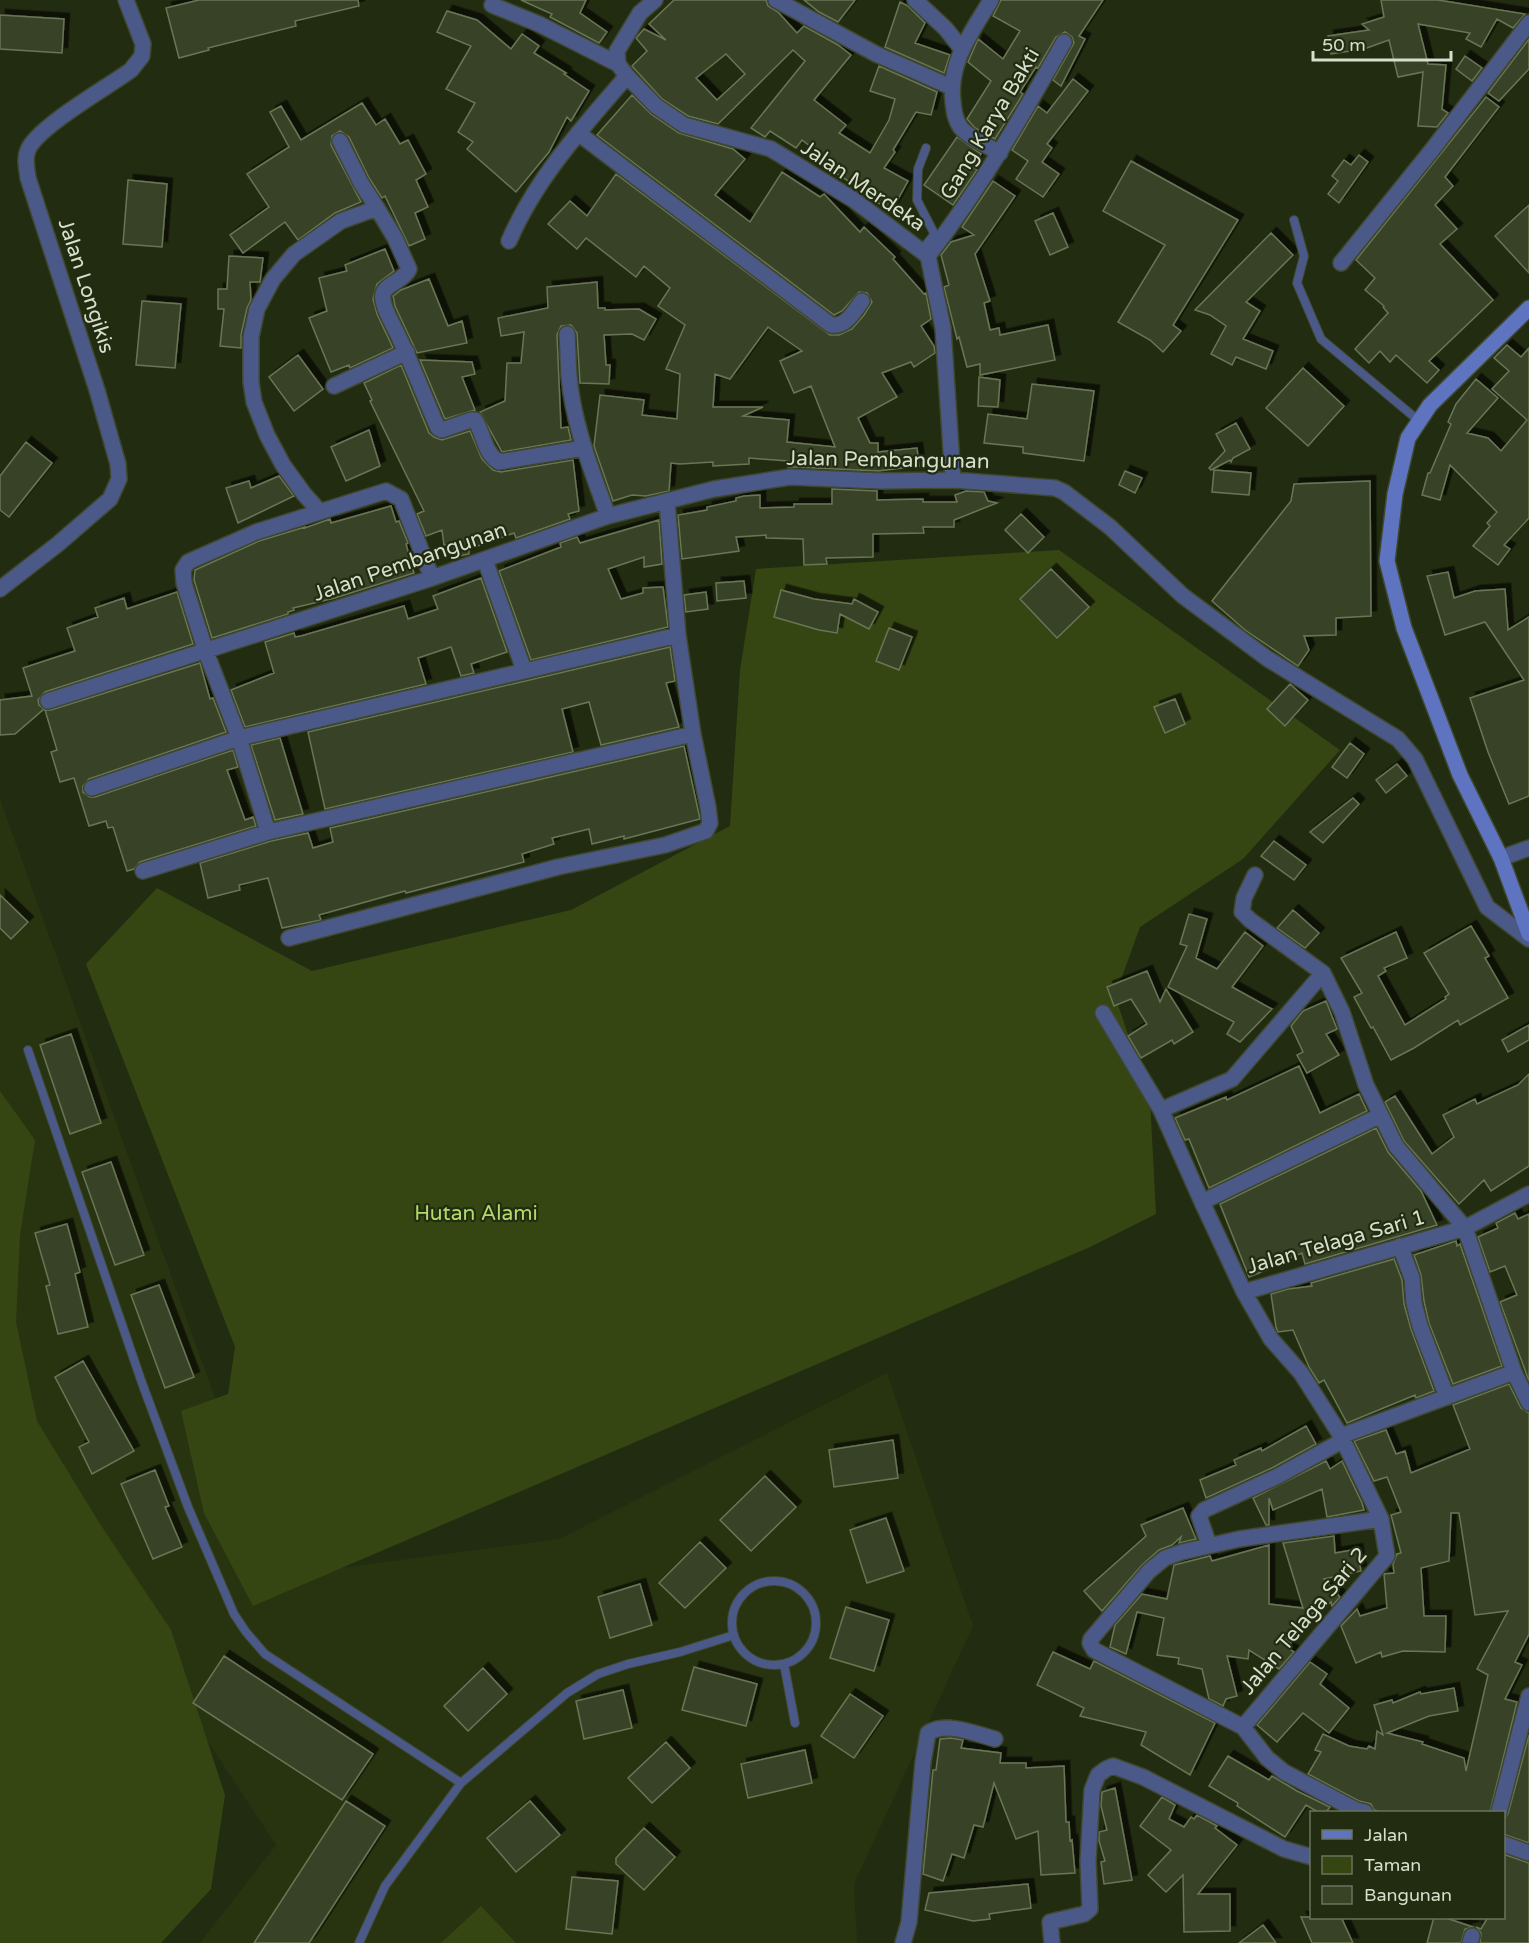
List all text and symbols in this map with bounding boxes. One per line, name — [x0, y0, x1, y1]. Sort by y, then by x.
scale bar — [1313, 24, 1451, 62]
text: 50 m — [1322, 34, 1366, 56]
street label: Gang Karya Bakti — [935, 44, 1045, 204]
street label: Jalan Merdeka — [796, 135, 930, 237]
street label: Jalan Longikis — [53, 216, 119, 356]
street label: Jalan Pembangunan — [786, 446, 990, 474]
street label: Jalan Pembangunan — [310, 517, 510, 607]
park label: Hutan Alami — [414, 1201, 538, 1226]
street label: Jalan Telaga Sari 1 — [1244, 1205, 1428, 1279]
street label: Jalan Telaga Sari 2 — [1235, 1542, 1373, 1700]
legend — [1310, 1811, 1505, 1919]
text: Jalan — [1364, 1824, 1408, 1846]
text: Taman — [1364, 1854, 1421, 1876]
text: Bangunan — [1364, 1884, 1452, 1906]

